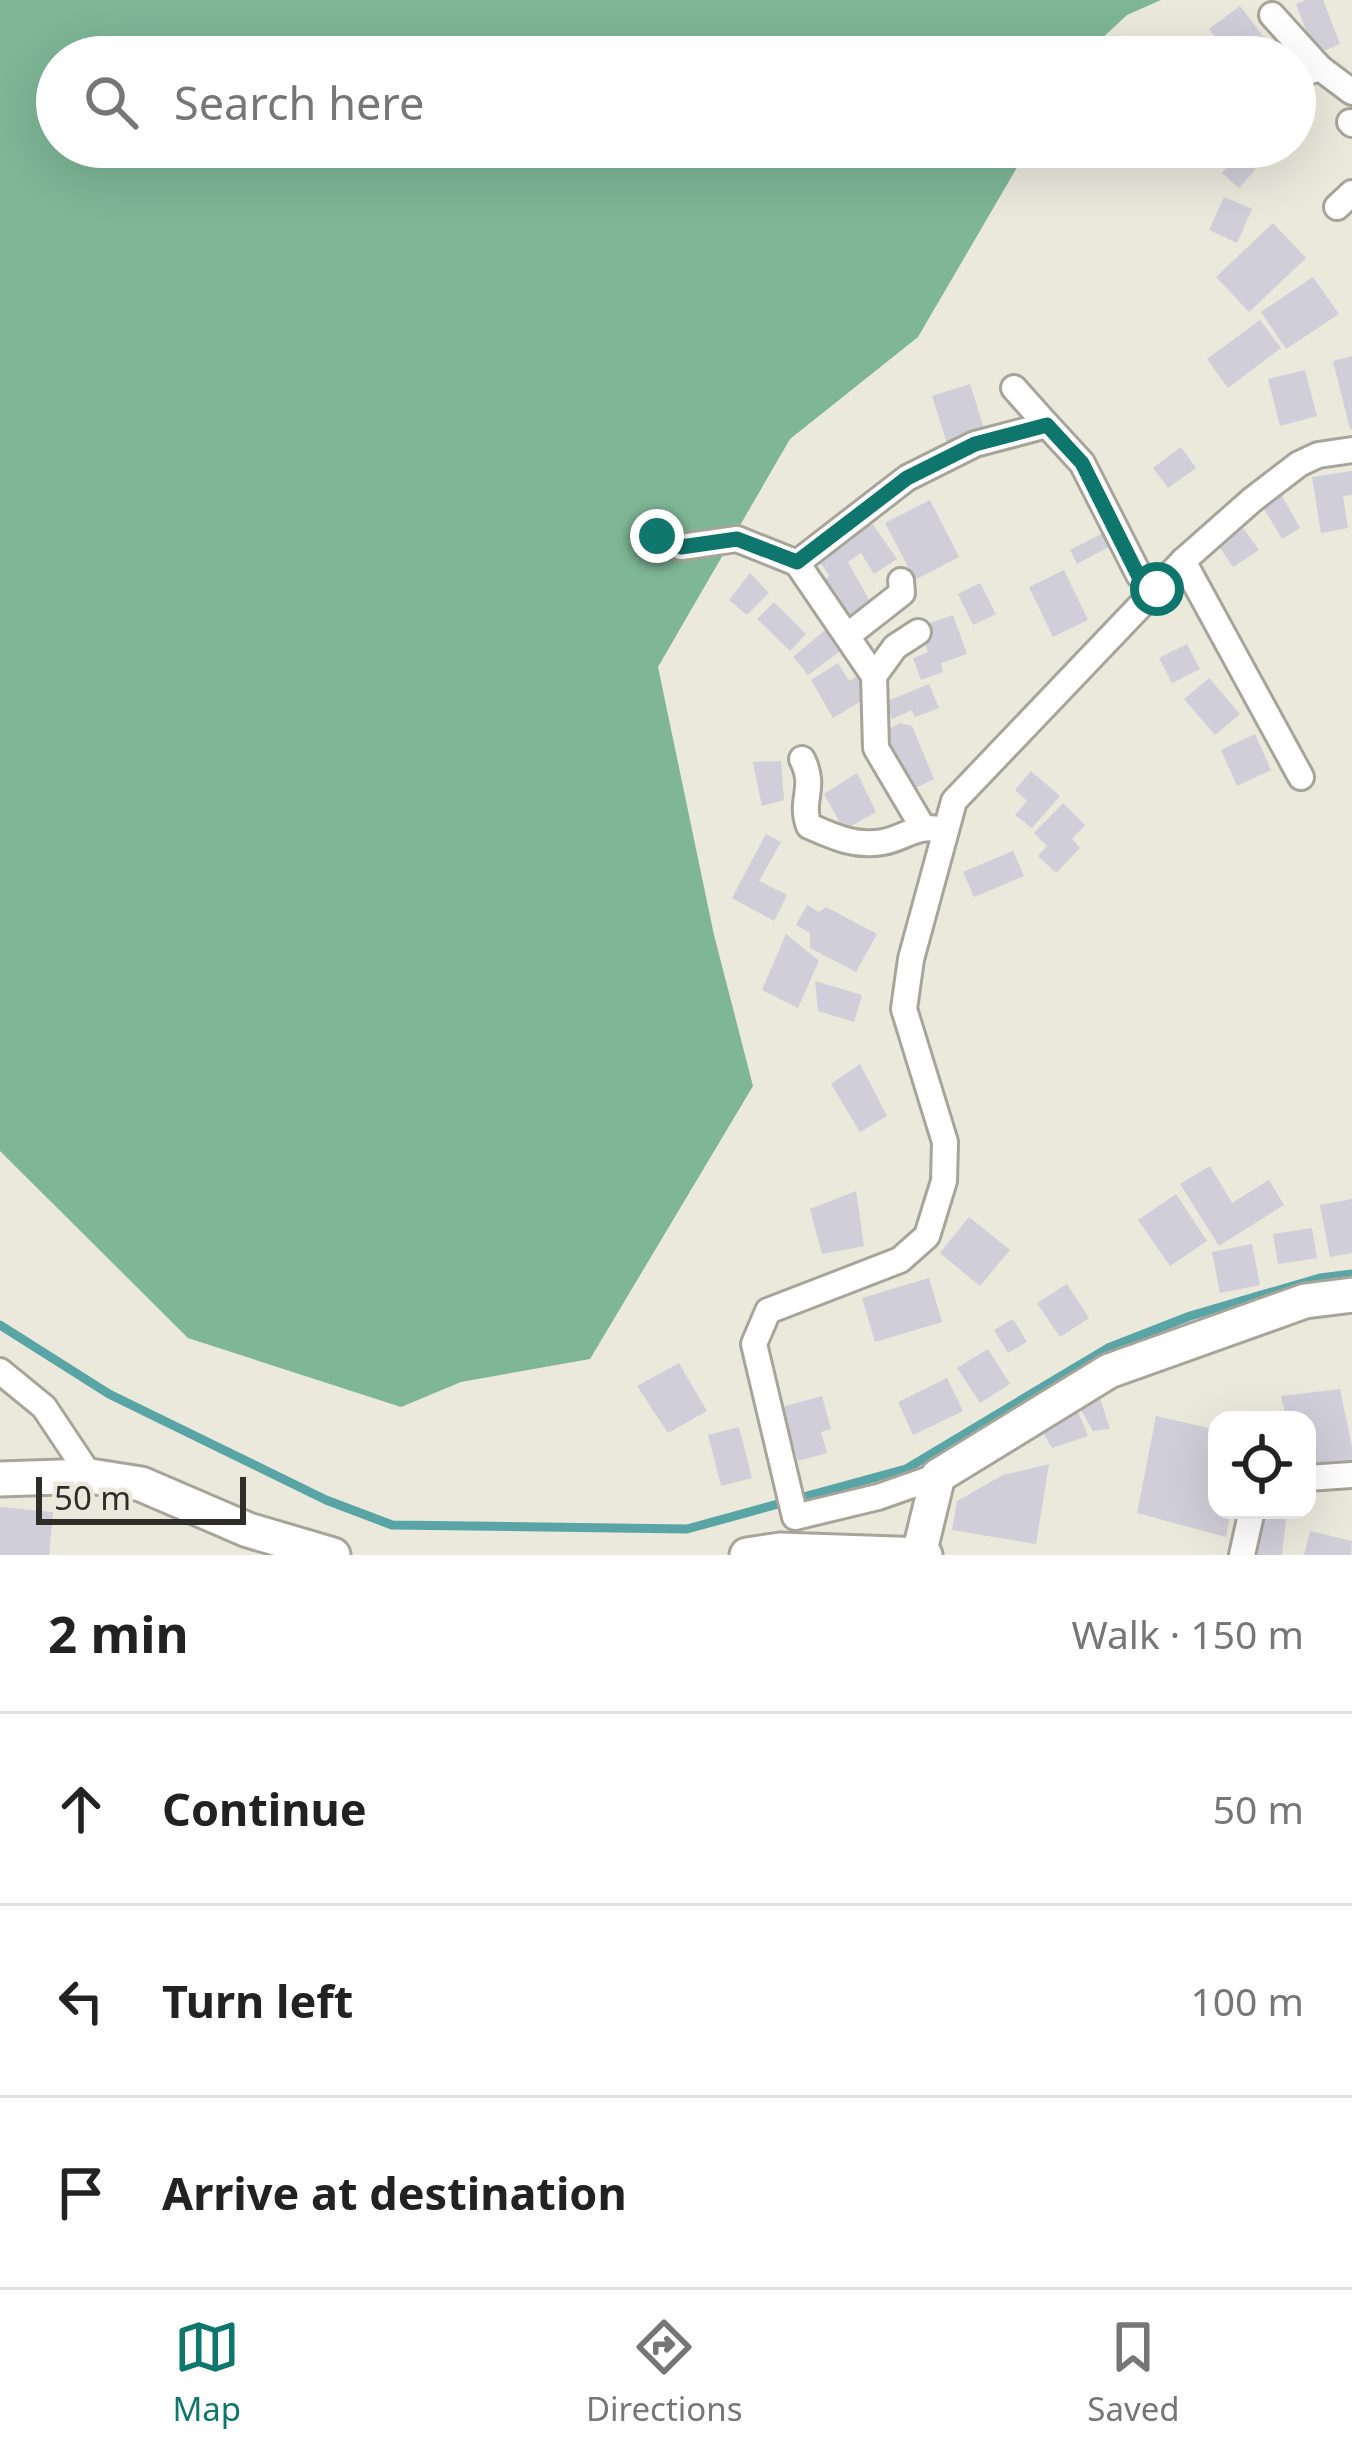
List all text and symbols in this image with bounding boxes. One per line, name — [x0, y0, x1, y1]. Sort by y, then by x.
search box — [36, 36, 1316, 168]
icon: search — [78, 69, 144, 135]
text: Search here — [174, 72, 424, 133]
route end — [630, 509, 684, 563]
route start — [1130, 562, 1184, 616]
map controls — [1208, 1411, 1316, 1519]
button: locate — [1208, 1411, 1316, 1519]
scale bar — [36, 1471, 246, 1524]
text: 50 m — [54, 1475, 131, 1520]
text: 2 min — [48, 1598, 189, 1668]
text: Walk · 150 m — [1071, 1607, 1304, 1660]
icon: ahead — [48, 1776, 114, 1842]
text: Continue — [162, 1778, 367, 1839]
text: 50 m — [1213, 1782, 1304, 1835]
icon: left — [48, 1968, 114, 2034]
text: Turn left — [162, 1970, 353, 2031]
text: 100 m — [1190, 1974, 1304, 2027]
icon: arrive — [48, 2160, 114, 2226]
text: Arrive at destination — [162, 2162, 627, 2223]
tab: Map — [172, 2314, 241, 2431]
tab: Directions — [586, 2314, 743, 2431]
tab: Saved — [1087, 2314, 1180, 2431]

